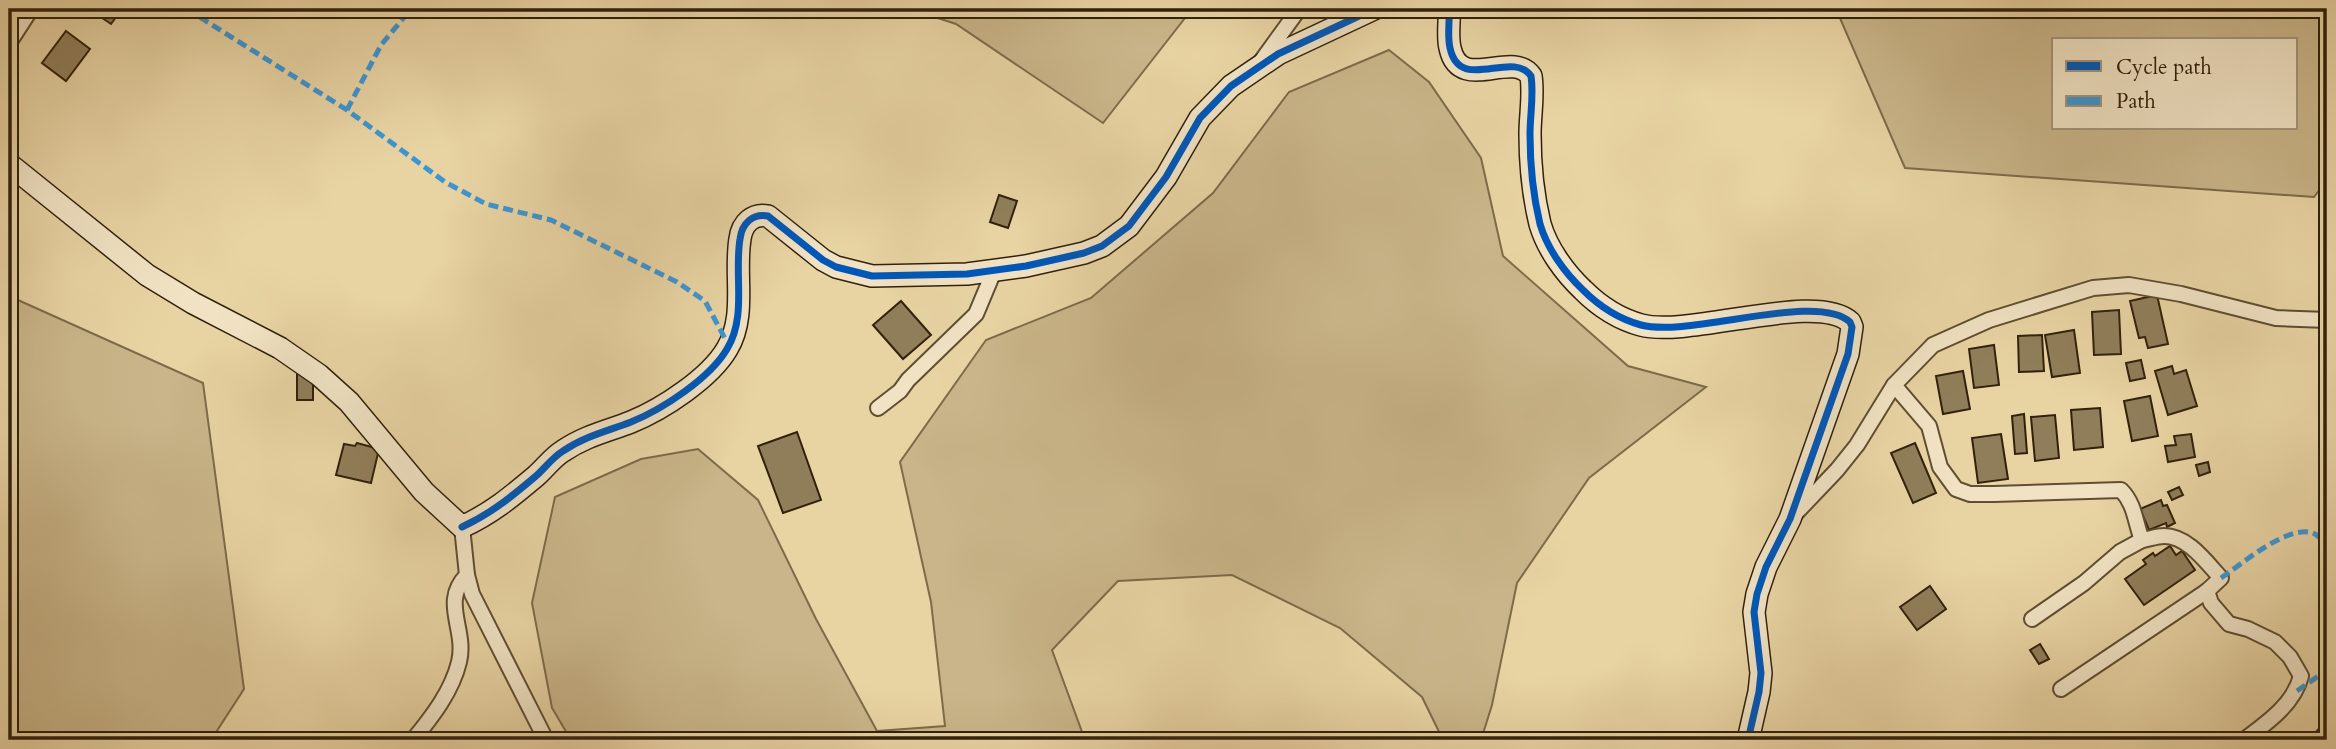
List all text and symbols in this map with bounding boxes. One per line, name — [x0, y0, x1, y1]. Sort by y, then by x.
legend — [2052, 38, 2298, 130]
text: Cycle path — [2116, 53, 2212, 82]
text: Path — [2116, 87, 2156, 116]

